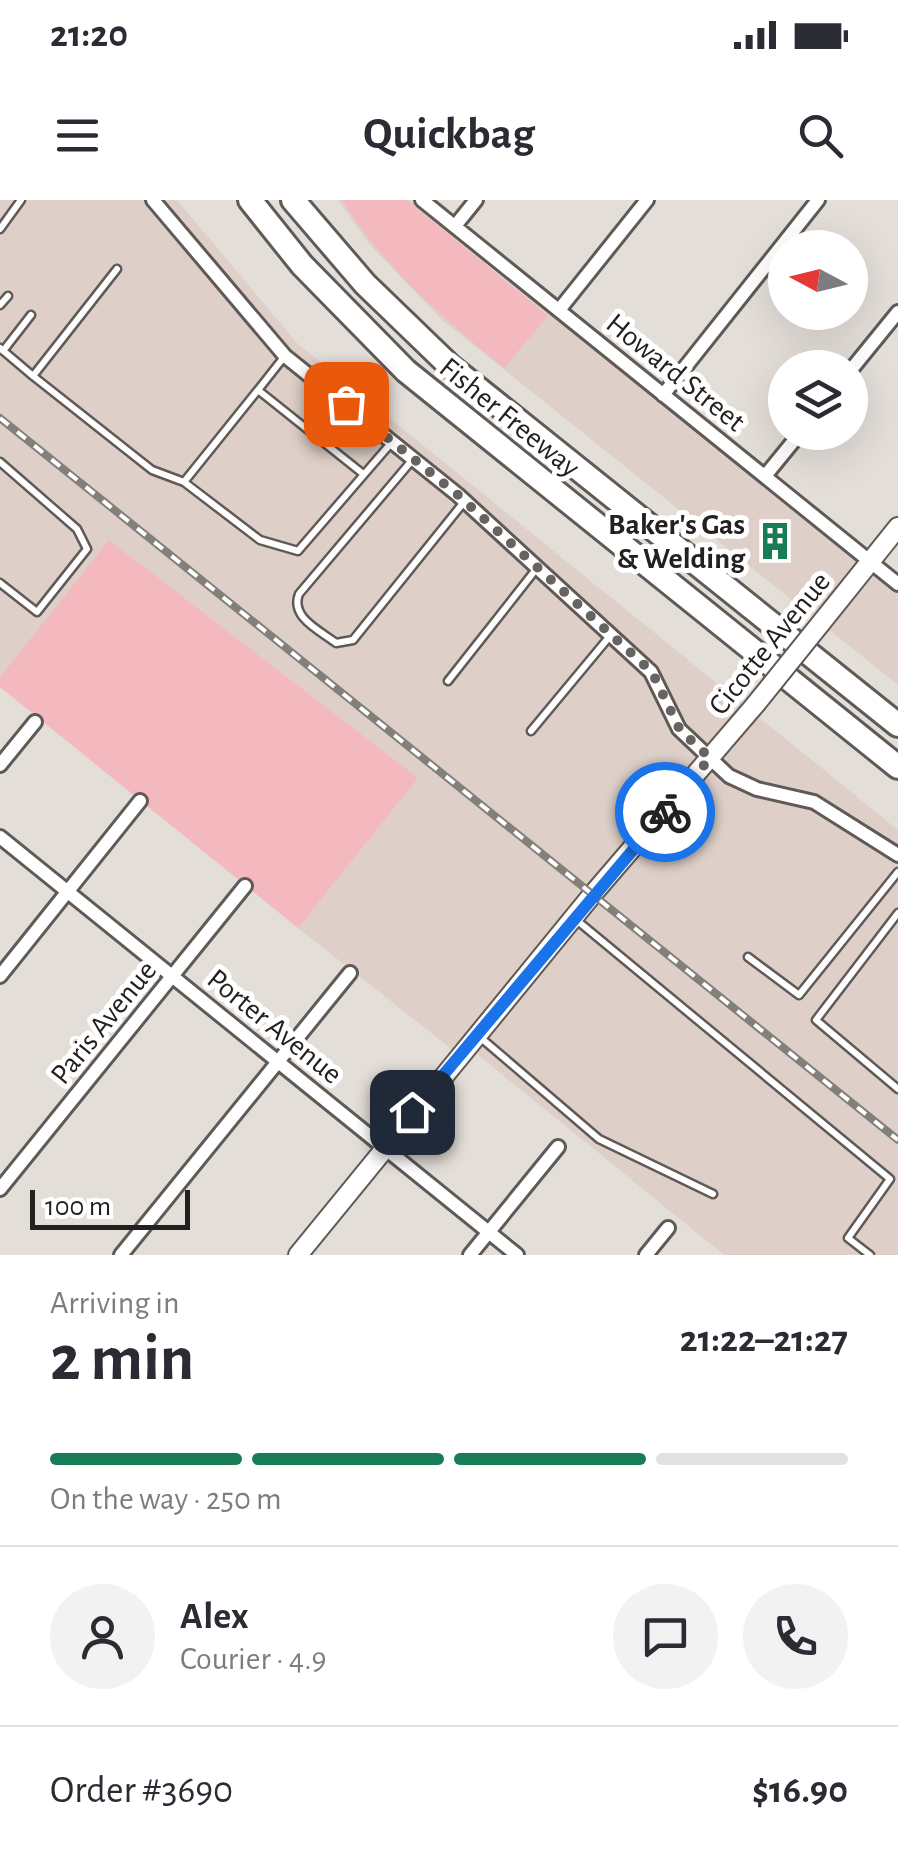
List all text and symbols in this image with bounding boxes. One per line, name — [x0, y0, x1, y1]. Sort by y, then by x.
text: 21:20 — [50, 16, 128, 54]
icon: menu — [50, 108, 105, 163]
icon: search — [793, 108, 848, 163]
text: Quickbag — [363, 112, 535, 157]
north arrow — [768, 230, 868, 330]
map controls — [768, 230, 868, 450]
street label: Howard Street — [601, 308, 751, 438]
button: layers — [768, 350, 868, 450]
street label: Fisher Freeway — [434, 352, 585, 483]
pin — [304, 362, 389, 447]
icon: bag — [319, 377, 374, 432]
place label: Baker's Gas & Welding — [608, 510, 746, 574]
building icon: Baker's Gas & Welding — [754, 520, 796, 562]
street label: Cicotte Avenue — [703, 567, 836, 721]
courier — [615, 762, 715, 862]
icon: bike — [638, 785, 693, 840]
street label: Paris Avenue — [45, 955, 162, 1090]
street label: Porter Avenue — [201, 964, 347, 1090]
pin — [370, 1070, 455, 1155]
icon: home — [385, 1085, 440, 1140]
scale bar — [30, 1185, 190, 1230]
text: 100 m — [45, 1193, 111, 1221]
text: Arriving in — [50, 1287, 179, 1319]
text: 21:22–21:27 — [680, 1321, 848, 1359]
text: 2 min — [50, 1327, 194, 1392]
text: On the way · 250 m — [50, 1483, 282, 1515]
button: person — [50, 1584, 155, 1689]
button: chat — [613, 1584, 718, 1689]
button: phone — [743, 1584, 848, 1689]
text: Alex — [180, 1598, 249, 1636]
text: Courier · 4.9 — [180, 1643, 327, 1675]
text: Order #3690 — [50, 1772, 233, 1810]
text: $16.90 — [752, 1772, 848, 1810]

